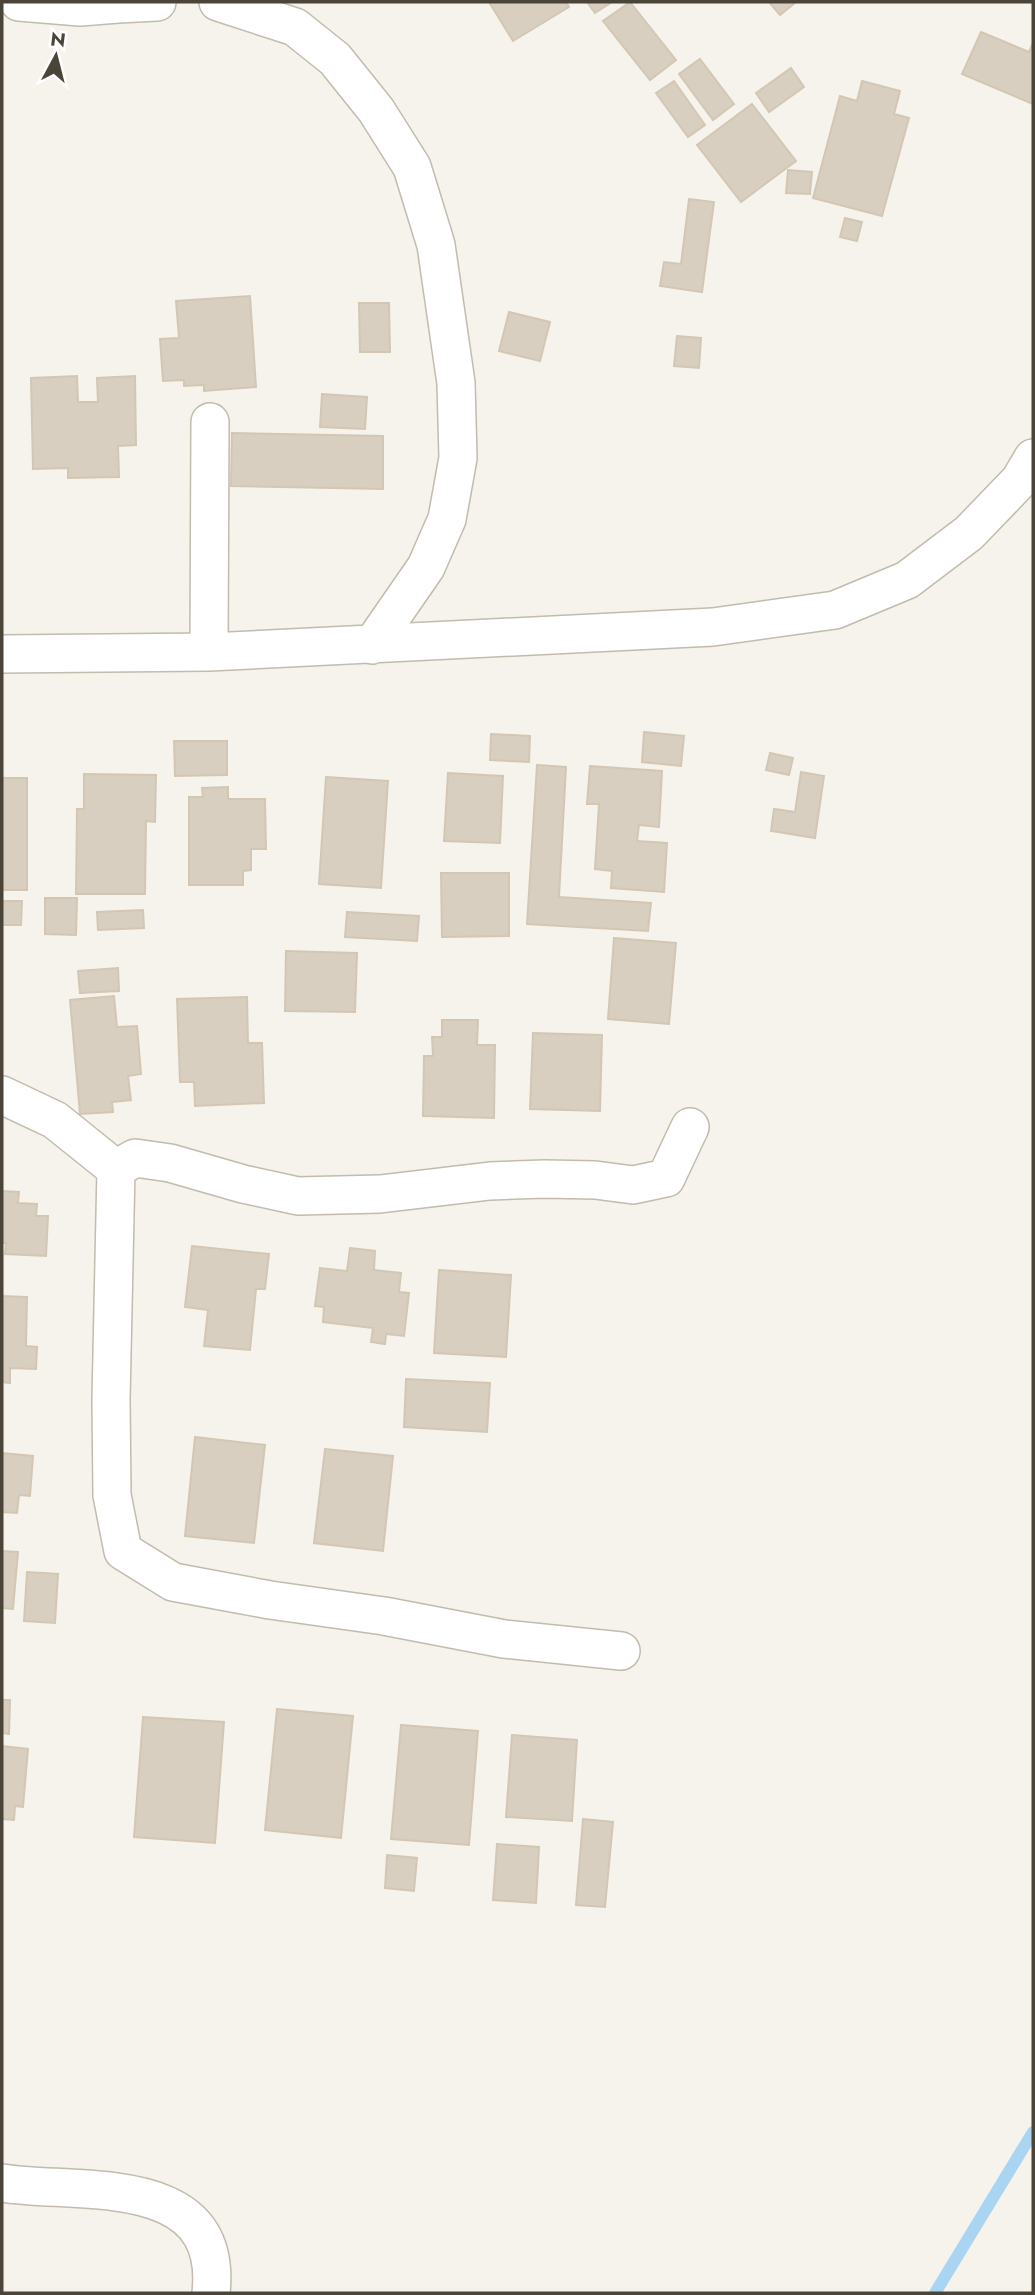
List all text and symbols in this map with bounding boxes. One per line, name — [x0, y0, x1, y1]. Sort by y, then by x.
north arrow — [21, 21, 91, 91]
text: N — [49, 25, 67, 54]

